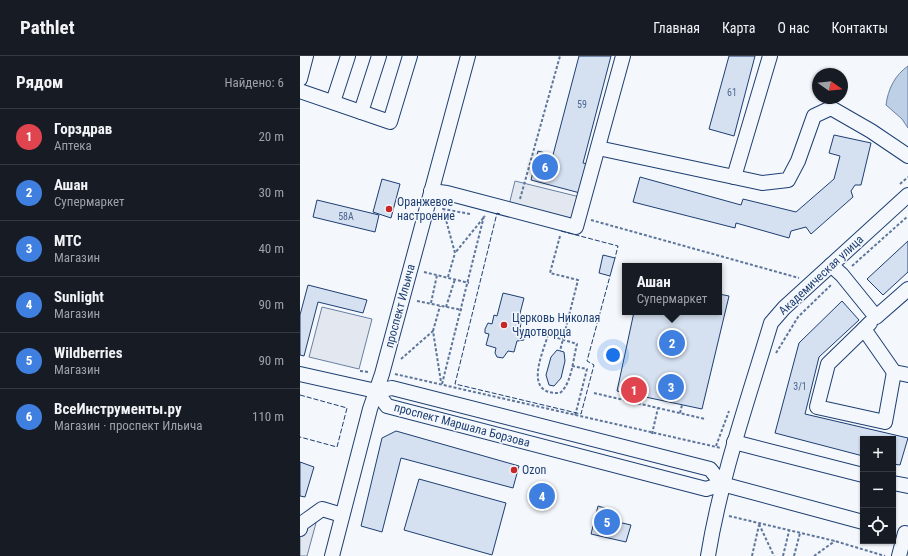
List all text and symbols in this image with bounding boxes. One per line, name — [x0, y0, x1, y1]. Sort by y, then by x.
text: Pathlet — [20, 16, 75, 39]
text: Главная — [653, 20, 700, 36]
text: Карта — [722, 20, 755, 36]
text: О нас — [777, 20, 809, 36]
text: Контакты — [831, 20, 888, 36]
north arrow — [812, 68, 848, 104]
text: Рядом — [16, 72, 63, 92]
text: Найдено: 6 — [224, 75, 284, 90]
house number: 61 — [727, 87, 737, 98]
house number: 59 — [577, 99, 587, 110]
text: Горздрав — [54, 120, 112, 138]
text: 1 — [26, 129, 32, 144]
text: 20 m — [258, 129, 284, 144]
text: Аптека — [54, 138, 92, 153]
pin: 6 — [532, 152, 558, 182]
text: Ашан — [54, 176, 88, 194]
text: 2 — [26, 185, 32, 200]
text: 30 m — [258, 185, 284, 200]
text: Супермаркет — [54, 194, 125, 209]
place label: Оранжевое настроение — [397, 195, 455, 223]
marker: Оранжевое настроение — [384, 204, 394, 214]
house number: 58А — [338, 211, 354, 222]
text: МТС — [54, 232, 82, 250]
street label: Академическая улица — [776, 232, 866, 318]
text: 3 — [26, 241, 32, 256]
text: 40 m — [258, 241, 284, 256]
text: Магазин — [54, 250, 100, 265]
street label: проспект Ильича — [382, 262, 418, 349]
popup — [622, 263, 722, 315]
text: Ашан — [637, 273, 671, 291]
text: Sunlight — [54, 288, 104, 306]
text: Супермаркет — [637, 291, 707, 306]
text: 4 — [26, 297, 32, 312]
text: 90 m — [258, 297, 284, 312]
text: Магазин — [54, 306, 100, 321]
place label: Церковь Николая Чудотворца — [512, 311, 600, 339]
marker: Церковь Николая Чудотворца — [499, 320, 509, 330]
pin: 2 — [659, 328, 685, 358]
text: Wildberries — [54, 344, 123, 362]
your location — [603, 345, 623, 365]
text: 5 — [26, 353, 32, 368]
text: 90 m — [258, 353, 284, 368]
text: Магазин — [54, 362, 100, 377]
pin: 3 — [658, 372, 684, 402]
pin: 1 — [621, 375, 647, 405]
house number: 3/1 — [793, 381, 807, 392]
text: ВсеИнструменты.ру — [54, 400, 182, 418]
street label: проспект Маршала Борзова — [392, 400, 532, 450]
text: 6 — [26, 409, 32, 424]
text: 110 m — [252, 409, 284, 424]
text: Магазин · проспект Ильича — [54, 418, 202, 433]
map controls — [860, 436, 896, 544]
button: + — [860, 436, 896, 472]
place label: Ozon — [522, 463, 546, 477]
marker: Ozon — [509, 465, 519, 475]
button: − — [860, 472, 896, 508]
pin: 4 — [529, 481, 555, 511]
pin: 5 — [594, 507, 620, 537]
button: locate — [860, 508, 896, 544]

